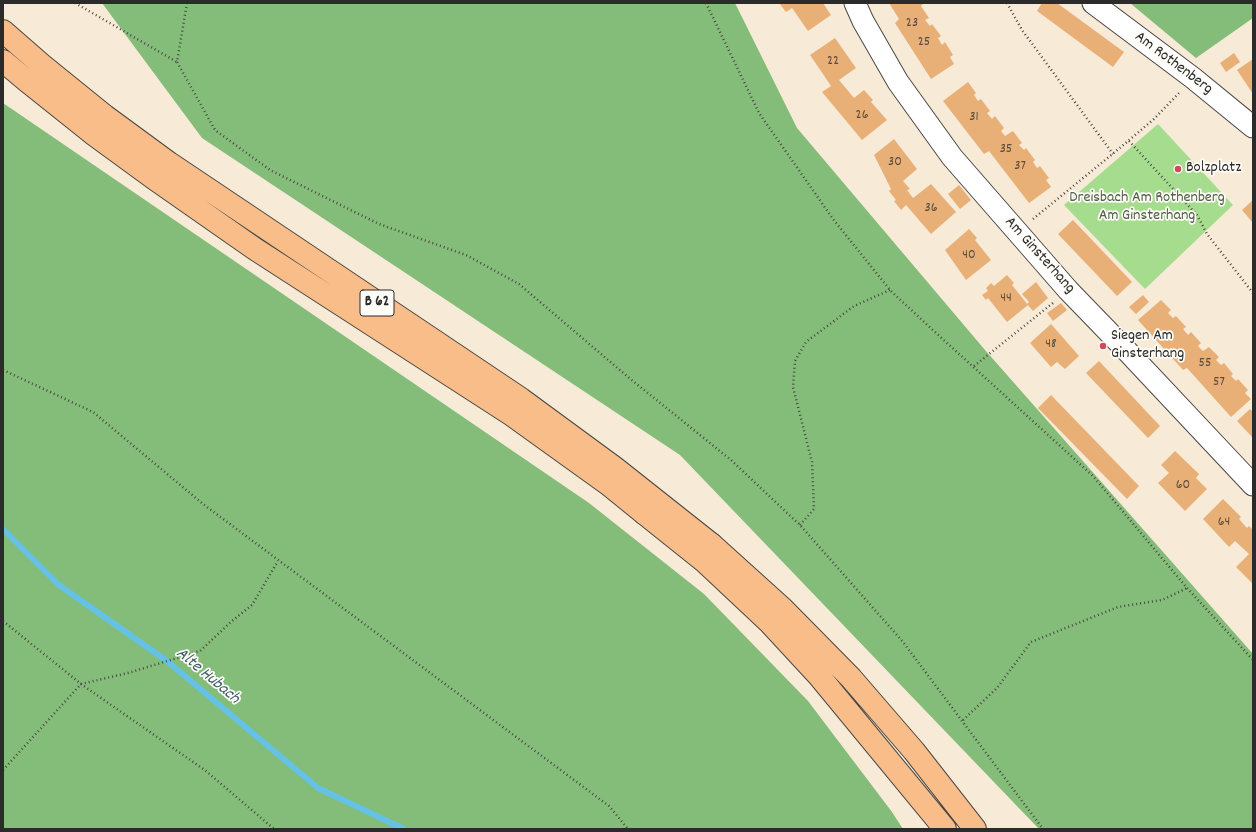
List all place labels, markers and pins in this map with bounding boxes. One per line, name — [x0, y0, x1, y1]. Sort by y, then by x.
place label: Bolzplatz — [1186, 159, 1241, 179]
marker: Bolzplatz — [1173, 164, 1183, 174]
place label: Siegen Am Ginsterhang — [1111, 327, 1184, 365]
marker: Siegen Am Ginsterhang — [1098, 341, 1108, 351]

